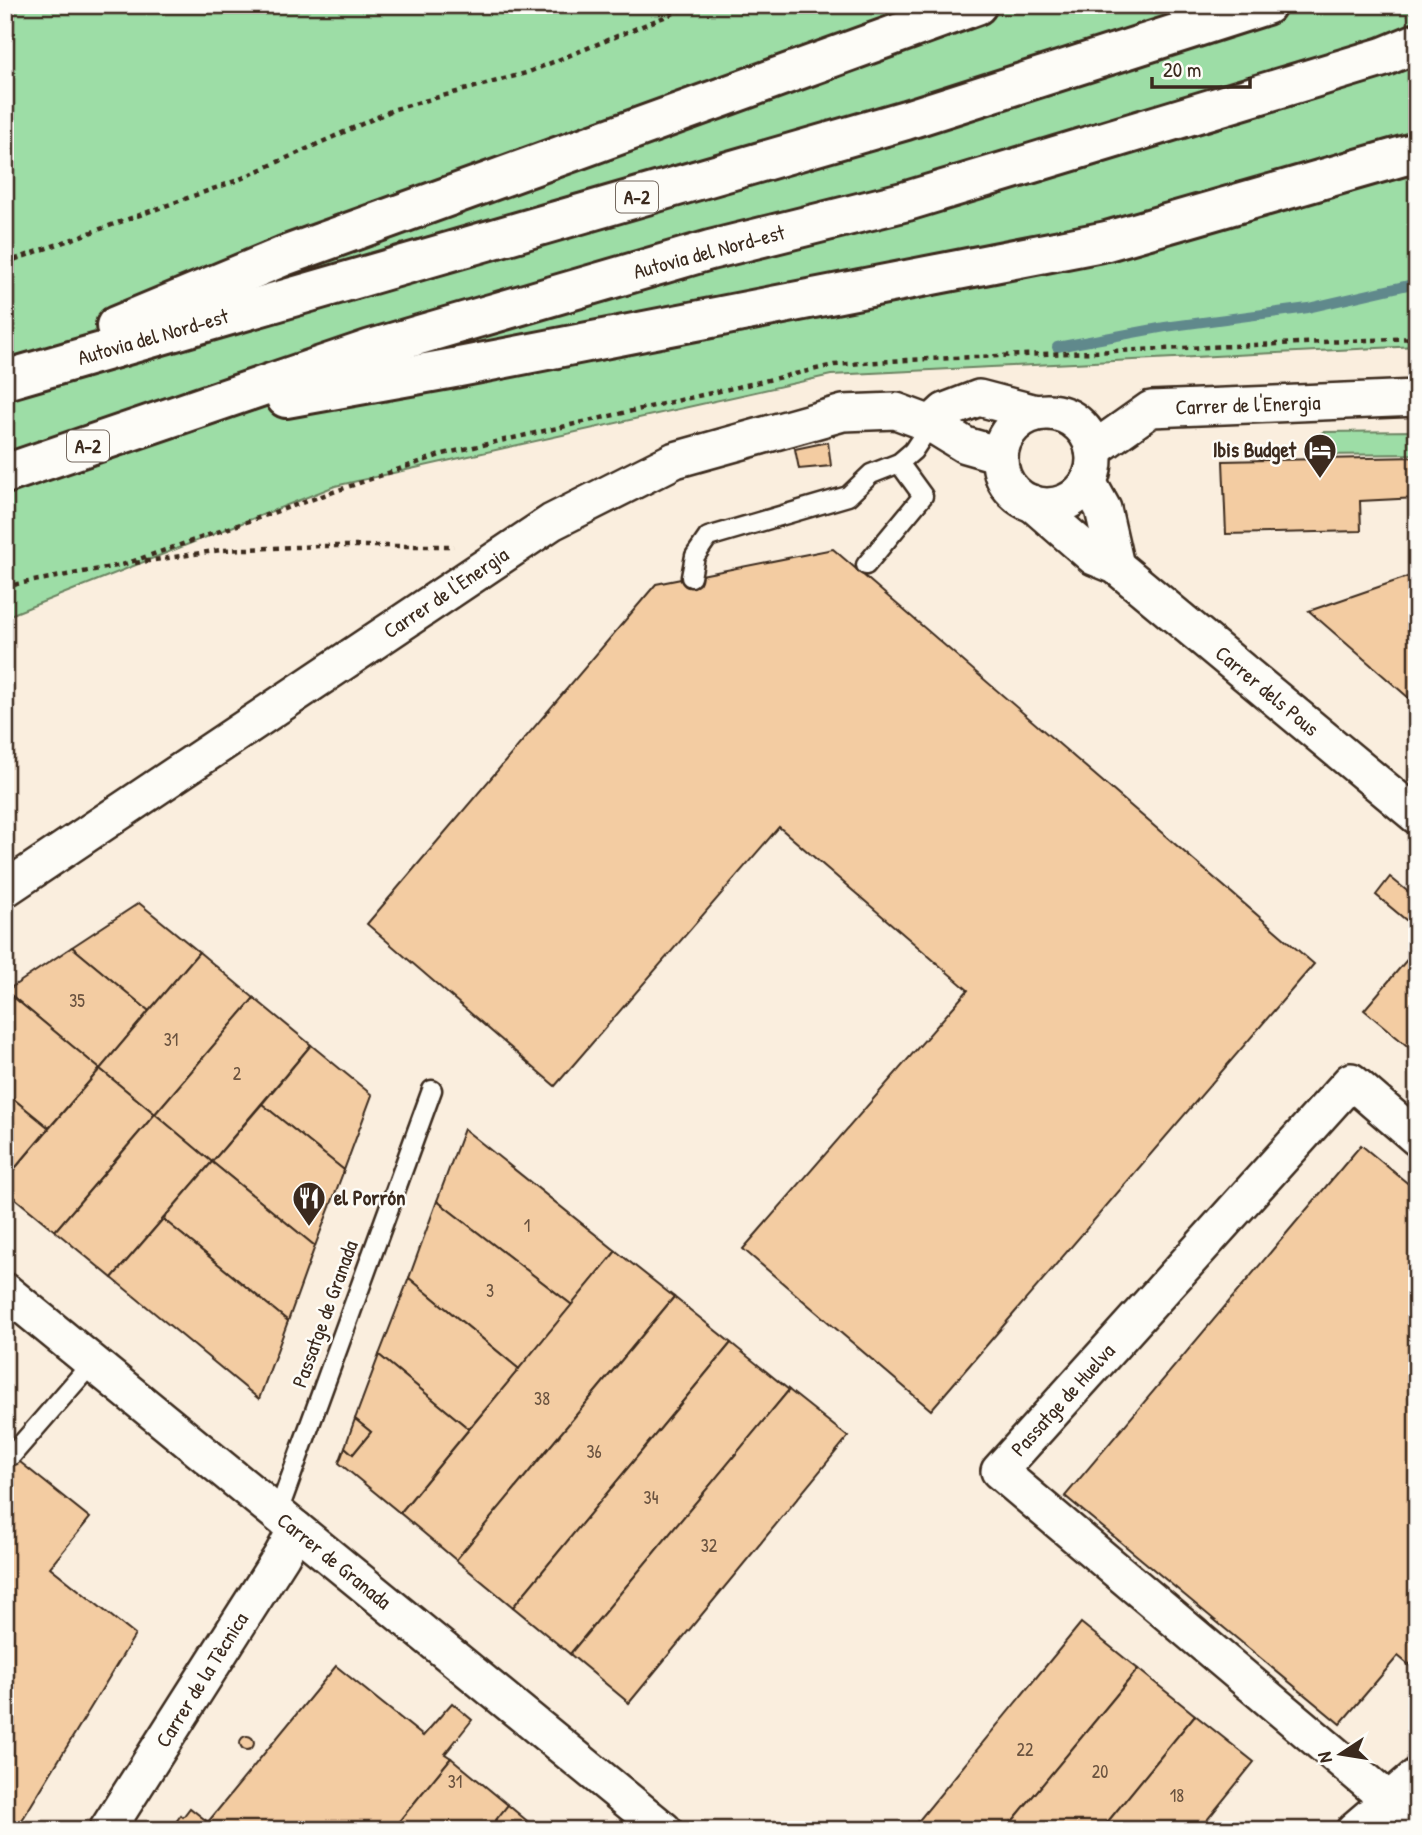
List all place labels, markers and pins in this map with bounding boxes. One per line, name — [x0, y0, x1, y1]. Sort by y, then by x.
hotel icon: Ibis Budget — [1301, 431, 1339, 480]
place label: Ibis Budget — [1213, 435, 1297, 465]
restaurant icon: el Porrón — [290, 1179, 328, 1228]
place label: el Porrón — [334, 1183, 405, 1212]

